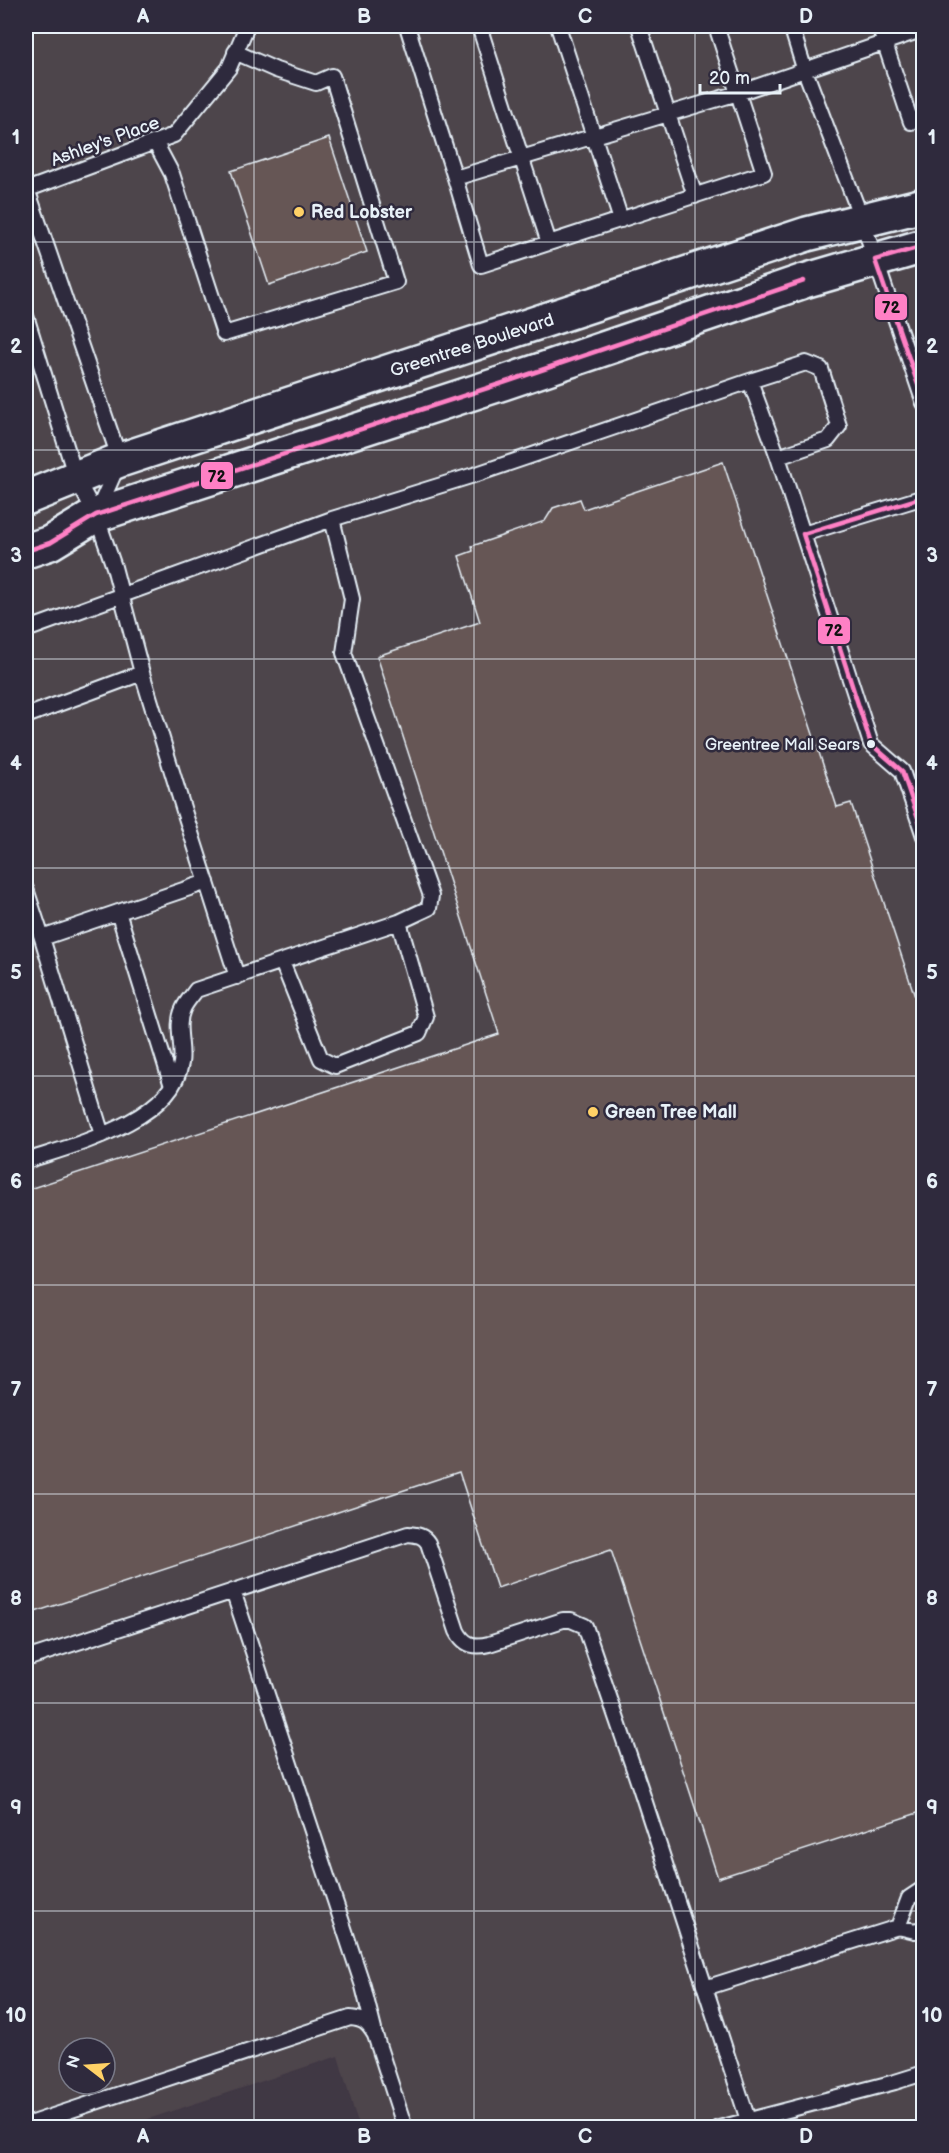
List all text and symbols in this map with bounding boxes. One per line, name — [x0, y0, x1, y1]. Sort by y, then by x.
text: A — [136, 5, 150, 29]
text: B — [357, 5, 371, 29]
text: C — [578, 5, 592, 29]
text: D — [799, 5, 813, 29]
scale bar — [700, 57, 780, 95]
text: 20 m — [709, 68, 750, 89]
street label: Ashley's Place — [48, 112, 163, 171]
text: 1 — [12, 126, 20, 150]
text: 1 — [928, 126, 936, 150]
place label: Red Lobster — [311, 202, 413, 223]
marker: Red Lobster — [292, 205, 306, 219]
line badge: 72 — [874, 293, 908, 321]
text: 72 — [882, 299, 901, 318]
street label: Greentree Boulevard — [388, 309, 557, 382]
text: 2 — [10, 335, 22, 359]
text: 2 — [926, 335, 938, 359]
line badge: 72 — [200, 461, 234, 490]
text: 72 — [208, 468, 227, 487]
text: 3 — [10, 544, 22, 568]
text: 3 — [926, 544, 938, 568]
line badge: 72 — [817, 616, 851, 645]
text: 72 — [825, 622, 844, 641]
place label: Greentree Mall Sears — [705, 736, 860, 755]
marker: Greentree Mall Sears — [865, 738, 877, 750]
text: 4 — [10, 752, 22, 776]
text: 4 — [926, 752, 938, 776]
text: 5 — [10, 961, 22, 985]
text: 5 — [926, 961, 938, 985]
place label: Green Tree Mall — [605, 1102, 737, 1123]
marker: Green Tree Mall — [586, 1105, 600, 1119]
text: 6 — [10, 1170, 22, 1194]
text: 6 — [926, 1170, 938, 1194]
text: 7 — [10, 1378, 22, 1402]
text: 7 — [926, 1378, 938, 1402]
text: 8 — [10, 1587, 22, 1611]
text: 8 — [926, 1587, 938, 1611]
text: 9 — [10, 1796, 22, 1820]
text: 9 — [926, 1796, 938, 1820]
text: 10 — [6, 2004, 26, 2028]
text: 10 — [922, 2004, 942, 2028]
north arrow — [57, 2036, 117, 2096]
text: N — [63, 2054, 85, 2071]
text: A — [136, 2125, 150, 2149]
text: B — [357, 2125, 371, 2149]
text: C — [578, 2125, 592, 2149]
text: D — [799, 2125, 813, 2149]

